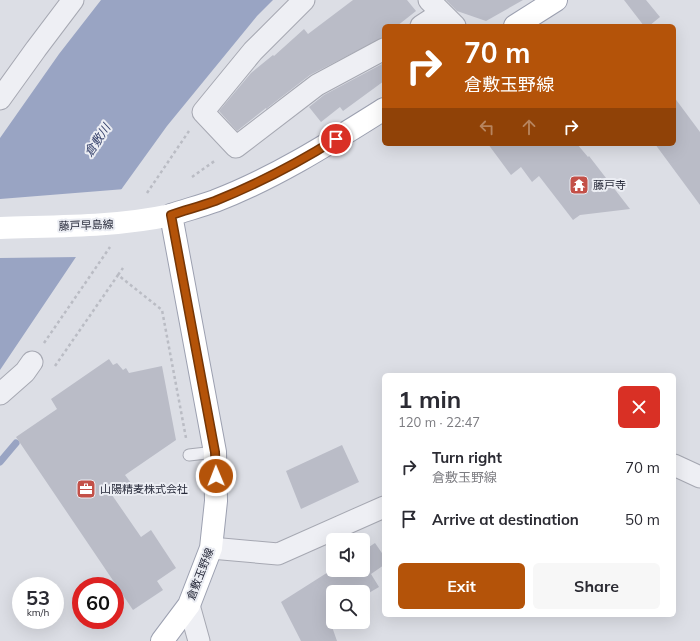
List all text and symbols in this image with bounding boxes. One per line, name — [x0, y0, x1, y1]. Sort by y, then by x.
text: 70 m — [464, 35, 530, 70]
icon: right — [398, 40, 450, 92]
text: 倉敷玉野線 — [464, 73, 554, 96]
icon: left — [476, 116, 498, 138]
icon: ahead — [518, 116, 540, 138]
icon: right — [560, 116, 582, 138]
water label: 倉敷川 — [81, 119, 114, 159]
pin — [319, 122, 353, 156]
icon: arrive — [325, 128, 347, 150]
temple icon: 藤戸寺 — [568, 174, 590, 196]
place label: 藤戸寺 — [593, 178, 626, 192]
street label: 藤戸早島線 — [58, 217, 114, 233]
text: 1 min — [398, 384, 461, 414]
button: close — [618, 386, 660, 428]
text: 120 m · 22:47 — [398, 414, 480, 430]
text: Turn right — [432, 448, 502, 467]
position arrow — [195, 455, 237, 497]
icon: right — [398, 456, 420, 478]
text: 70 m — [625, 458, 660, 477]
text: 倉敷玉野線 — [432, 469, 497, 485]
office icon: 山陽精麦株式会社 — [75, 478, 97, 500]
place label: 山陽精麦株式会社 — [100, 482, 188, 496]
icon: arrive — [398, 508, 420, 530]
text: Arrive at destination — [432, 510, 579, 529]
text: 50 m — [625, 510, 660, 529]
map controls — [326, 533, 370, 629]
button: sound — [326, 533, 370, 577]
street label: 倉敷玉野線 — [184, 546, 216, 602]
button: Exit — [398, 563, 525, 609]
button: Share — [533, 563, 660, 609]
speed limit sign: 60 — [72, 577, 124, 629]
text: 53 — [26, 585, 50, 610]
button: search — [326, 585, 370, 629]
text: km/h — [27, 606, 49, 619]

